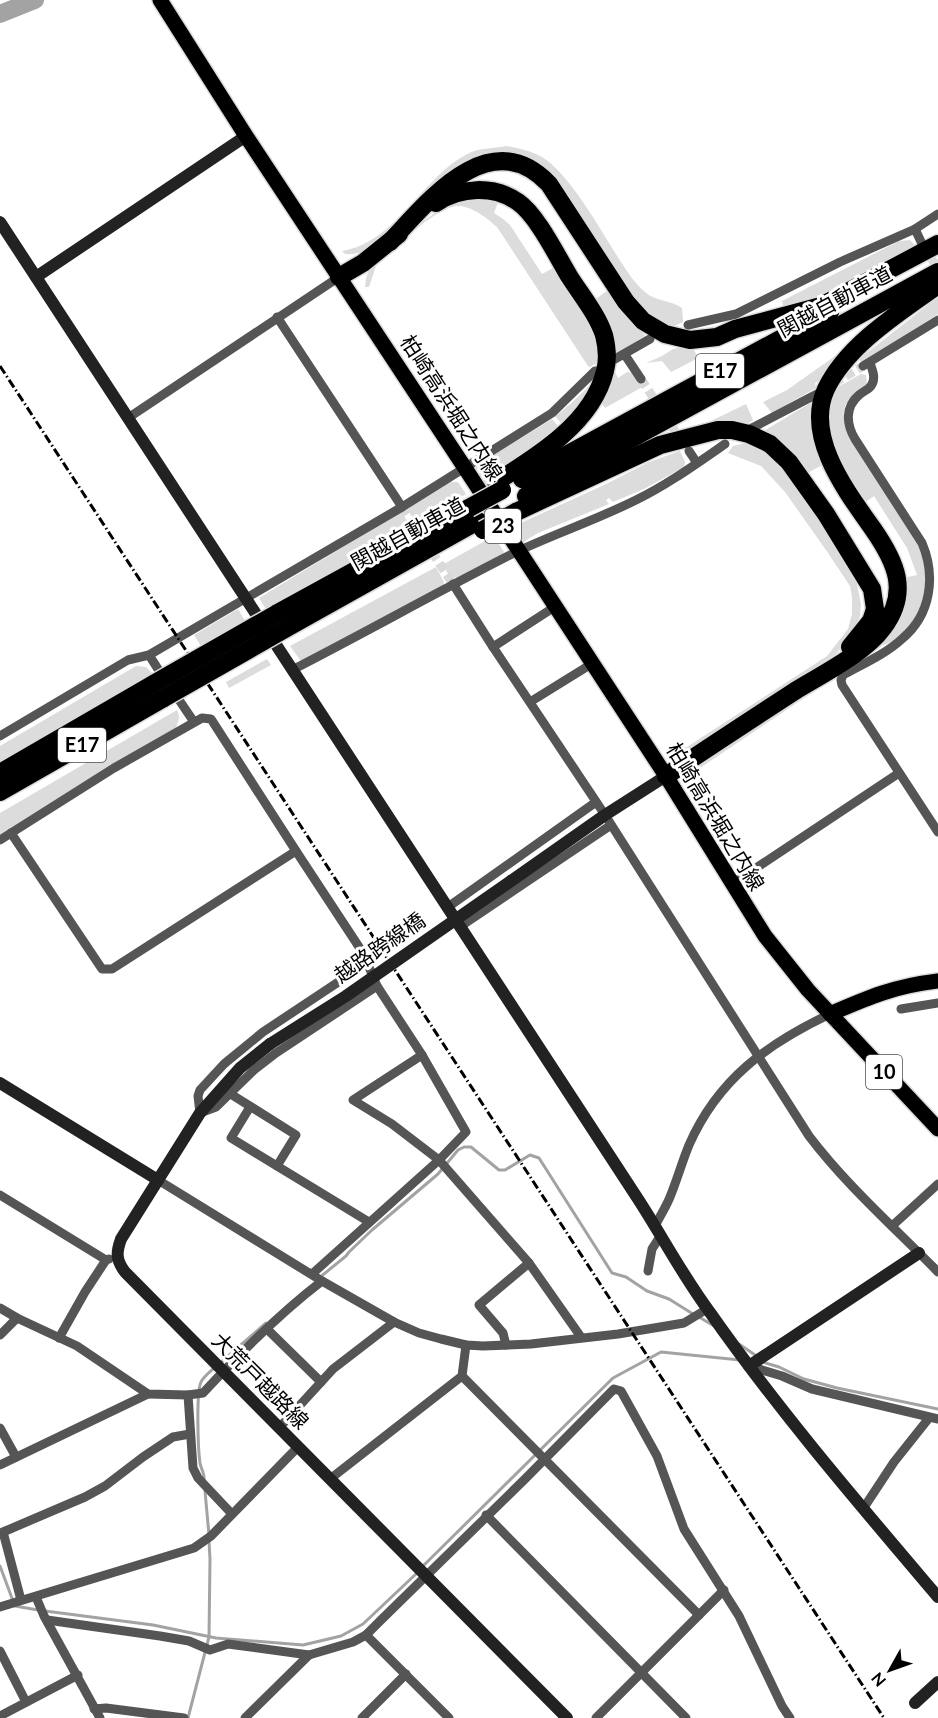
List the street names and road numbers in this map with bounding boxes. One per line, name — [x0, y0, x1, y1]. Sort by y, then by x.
street label: 関越自動車道 — [773, 260, 896, 341]
street label: 柏崎高浜堀之内線 — [396, 330, 508, 484]
road number: E17 — [696, 354, 744, 388]
street label: 関越自動車道 — [346, 491, 468, 574]
road number: 23 — [485, 509, 521, 543]
road number: E17 — [58, 728, 106, 762]
street label: 柏崎高浜堀之内線 — [662, 738, 770, 895]
street label: 越路跨線橋 — [329, 906, 429, 987]
road number: 10 — [866, 1055, 902, 1089]
street label: 大荒戸越路線 — [208, 1327, 314, 1433]

